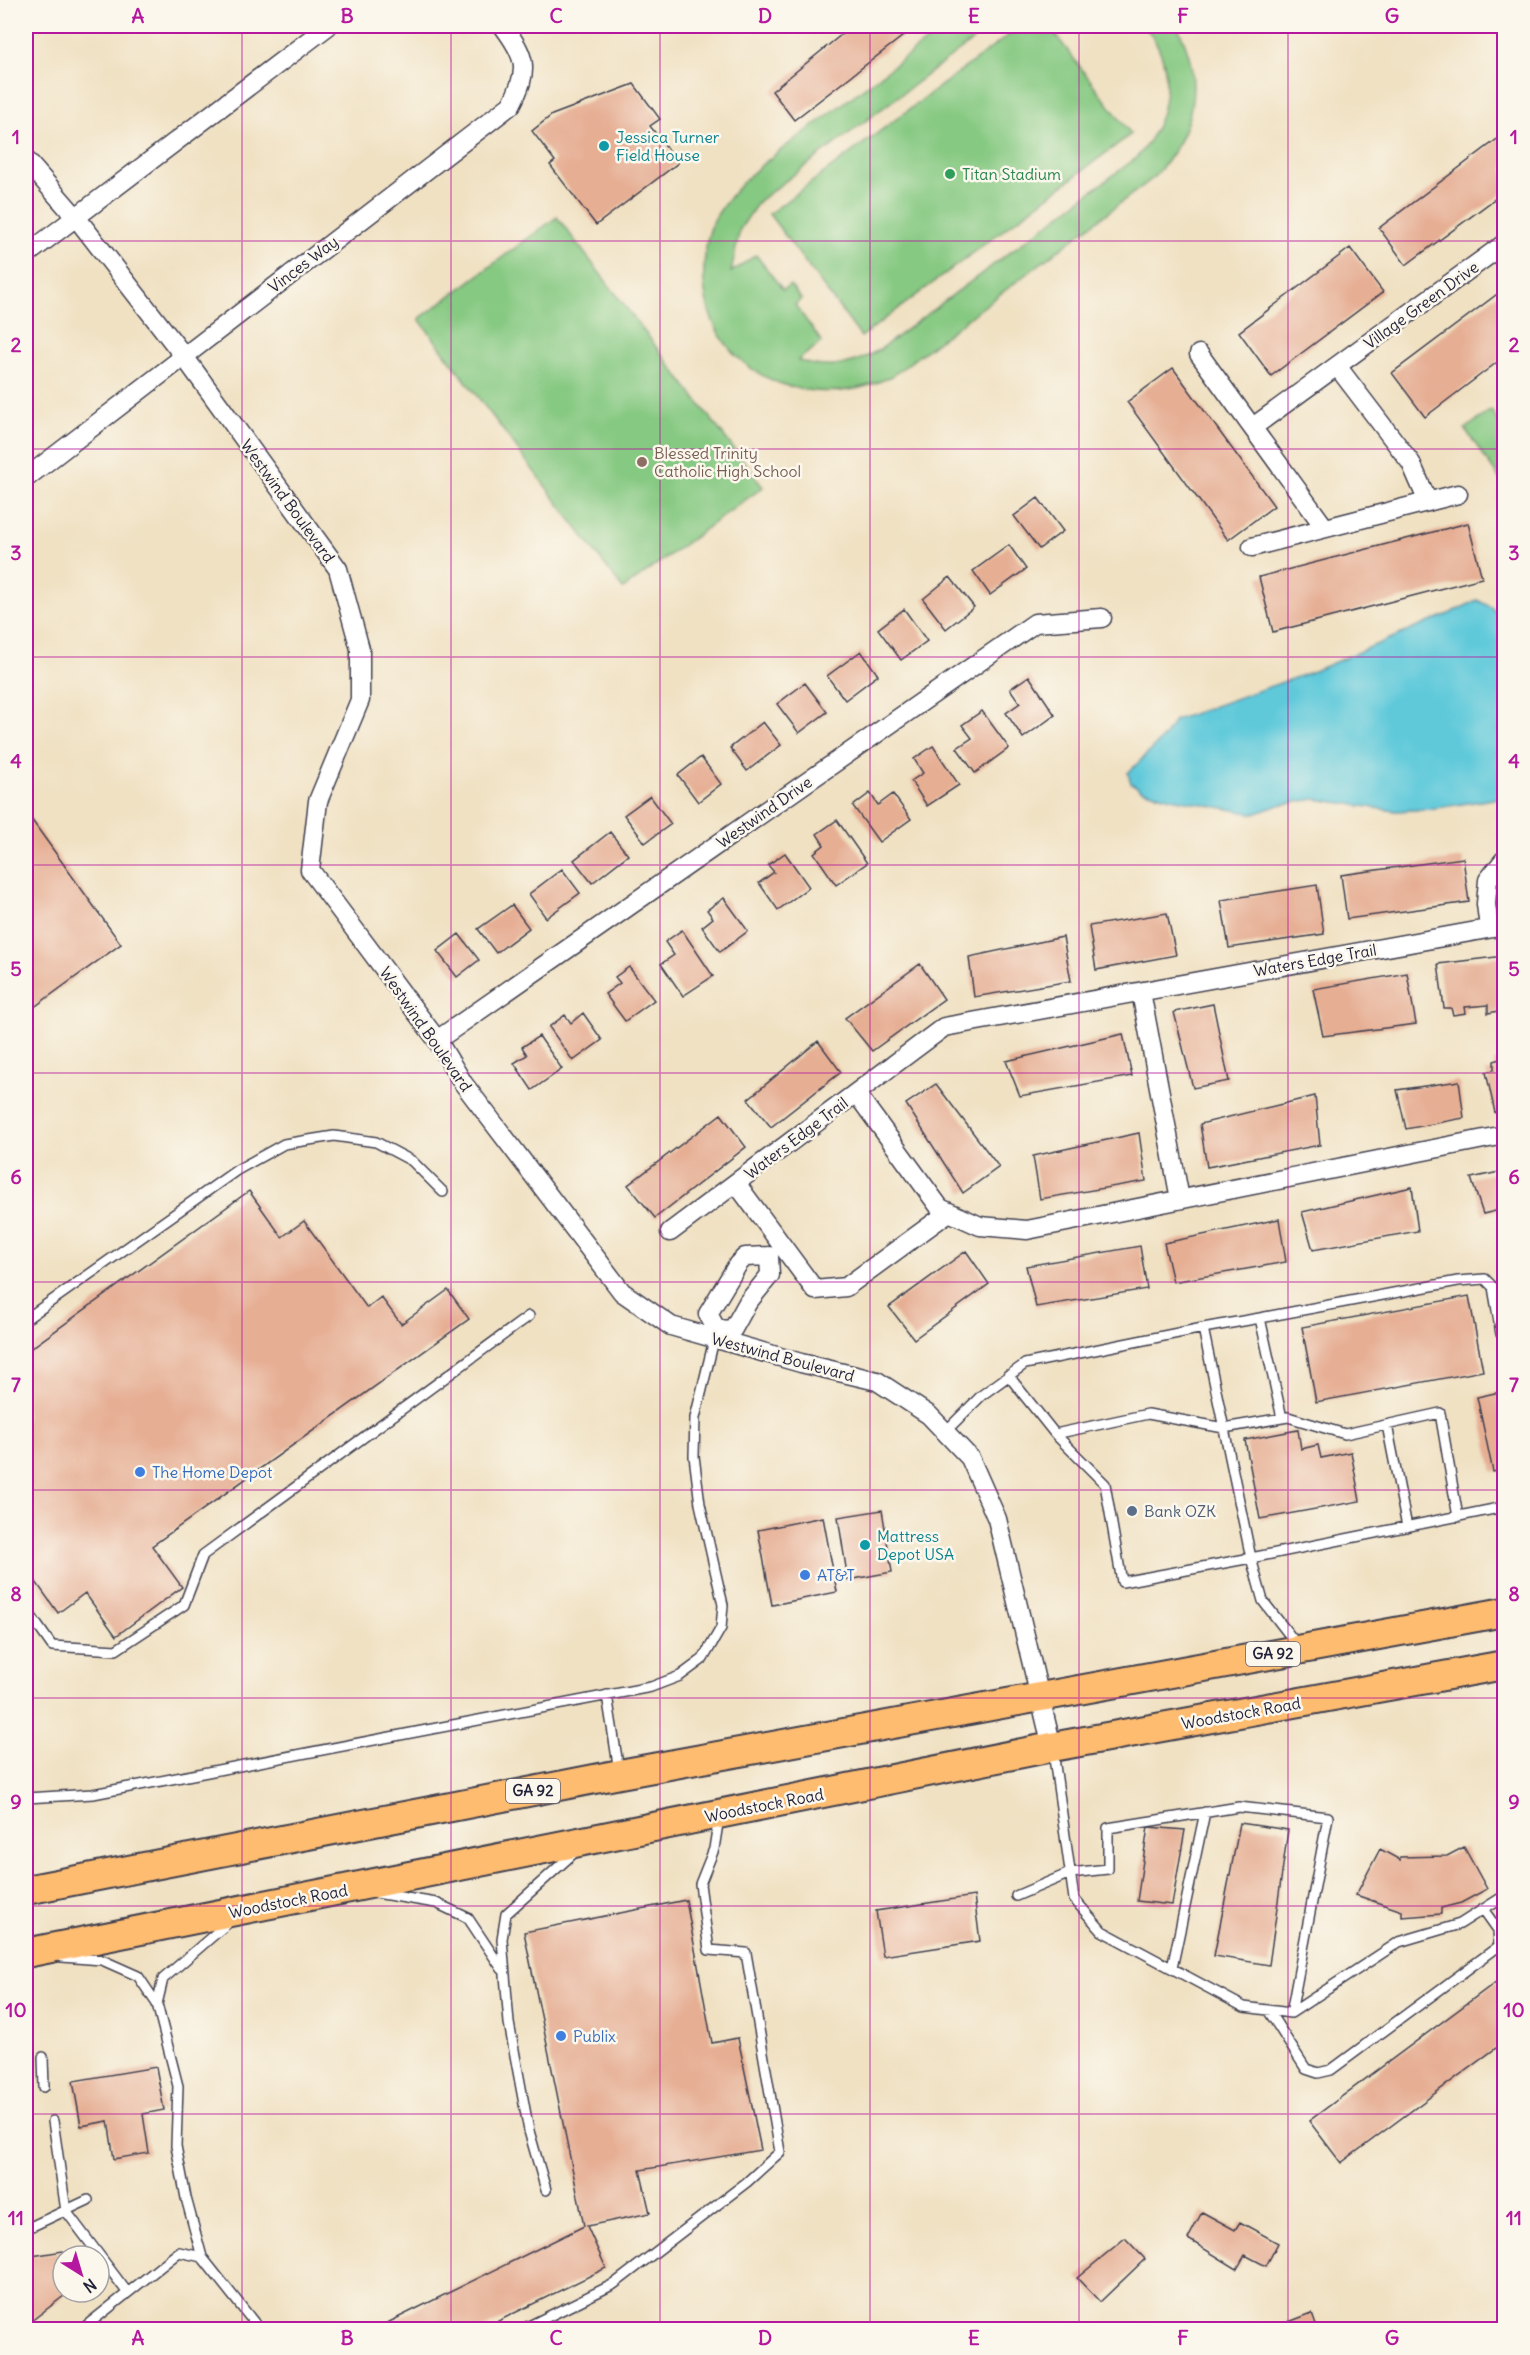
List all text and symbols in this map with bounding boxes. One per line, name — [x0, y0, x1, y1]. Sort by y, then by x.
text: A — [132, 3, 145, 28]
text: B — [340, 3, 354, 28]
text: C — [549, 3, 563, 28]
text: D — [758, 3, 772, 28]
text: E — [968, 3, 980, 28]
text: F — [1177, 3, 1189, 28]
text: G — [1385, 3, 1399, 28]
text: 1 — [12, 124, 20, 149]
text: 1 — [1510, 124, 1518, 149]
place label: Jessica Turner Field House — [616, 127, 720, 165]
marker: Jessica Turner Field House — [597, 139, 611, 153]
place label: Titan Stadium — [962, 164, 1061, 184]
marker: Titan Stadium — [943, 167, 957, 181]
street label: Vinces Way — [264, 231, 342, 297]
street label: Village Green Drive — [1360, 257, 1482, 353]
text: 2 — [11, 332, 22, 357]
text: 2 — [1509, 332, 1520, 357]
street label: Westwind Boulevard — [237, 435, 339, 567]
place label: Blessed Trinity Catholic High School — [654, 443, 801, 481]
marker: Blessed Trinity Catholic High School — [635, 455, 649, 469]
text: 3 — [10, 540, 22, 565]
text: 3 — [1508, 540, 1520, 565]
text: 4 — [10, 748, 22, 773]
text: 4 — [1508, 748, 1520, 773]
street label: Westwind Drive — [713, 772, 815, 852]
street label: Waters Edge Trail — [1252, 939, 1378, 981]
text: 5 — [10, 956, 22, 981]
text: 5 — [1508, 956, 1520, 981]
street label: Westwind Boulevard — [376, 963, 476, 1095]
street label: Waters Edge Trail — [740, 1093, 852, 1183]
text: 6 — [10, 1164, 22, 1189]
text: 6 — [1508, 1164, 1520, 1189]
street label: Westwind Boulevard — [709, 1328, 857, 1386]
text: 7 — [11, 1372, 21, 1397]
text: 7 — [1509, 1372, 1519, 1397]
place label: The Home Depot — [152, 1462, 273, 1482]
marker: The Home Depot — [133, 1465, 147, 1479]
place label: Bank OZK — [1144, 1501, 1216, 1521]
marker: Bank OZK — [1125, 1504, 1139, 1518]
place label: Mattress Depot USA — [877, 1526, 954, 1564]
marker: Mattress Depot USA — [858, 1538, 872, 1552]
place label: AT&T — [817, 1565, 855, 1585]
marker: AT&T — [798, 1568, 812, 1582]
text: 8 — [10, 1581, 22, 1606]
text: 8 — [1508, 1581, 1520, 1606]
road number: GA 92 — [1246, 1642, 1300, 1666]
street label: Woodstock Road — [1180, 1693, 1302, 1733]
road number: GA 92 — [506, 1779, 560, 1803]
street label: Woodstock Road — [703, 1784, 825, 1826]
text: 9 — [10, 1789, 22, 1814]
text: 9 — [1508, 1789, 1520, 1814]
street label: Woodstock Road — [227, 1880, 349, 1922]
text: 10 — [5, 1997, 27, 2022]
text: 10 — [1503, 1997, 1525, 2022]
place label: Publix — [573, 2026, 616, 2046]
marker: Publix — [554, 2029, 568, 2043]
text: 11 — [8, 2205, 24, 2230]
text: 11 — [1506, 2205, 1522, 2230]
north arrow — [51, 2244, 111, 2304]
text: N — [80, 2275, 100, 2297]
text: A — [132, 2325, 145, 2350]
text: B — [340, 2325, 354, 2350]
text: C — [549, 2325, 563, 2350]
text: D — [758, 2325, 772, 2350]
text: E — [968, 2325, 980, 2350]
text: F — [1177, 2325, 1189, 2350]
text: G — [1385, 2325, 1399, 2350]

